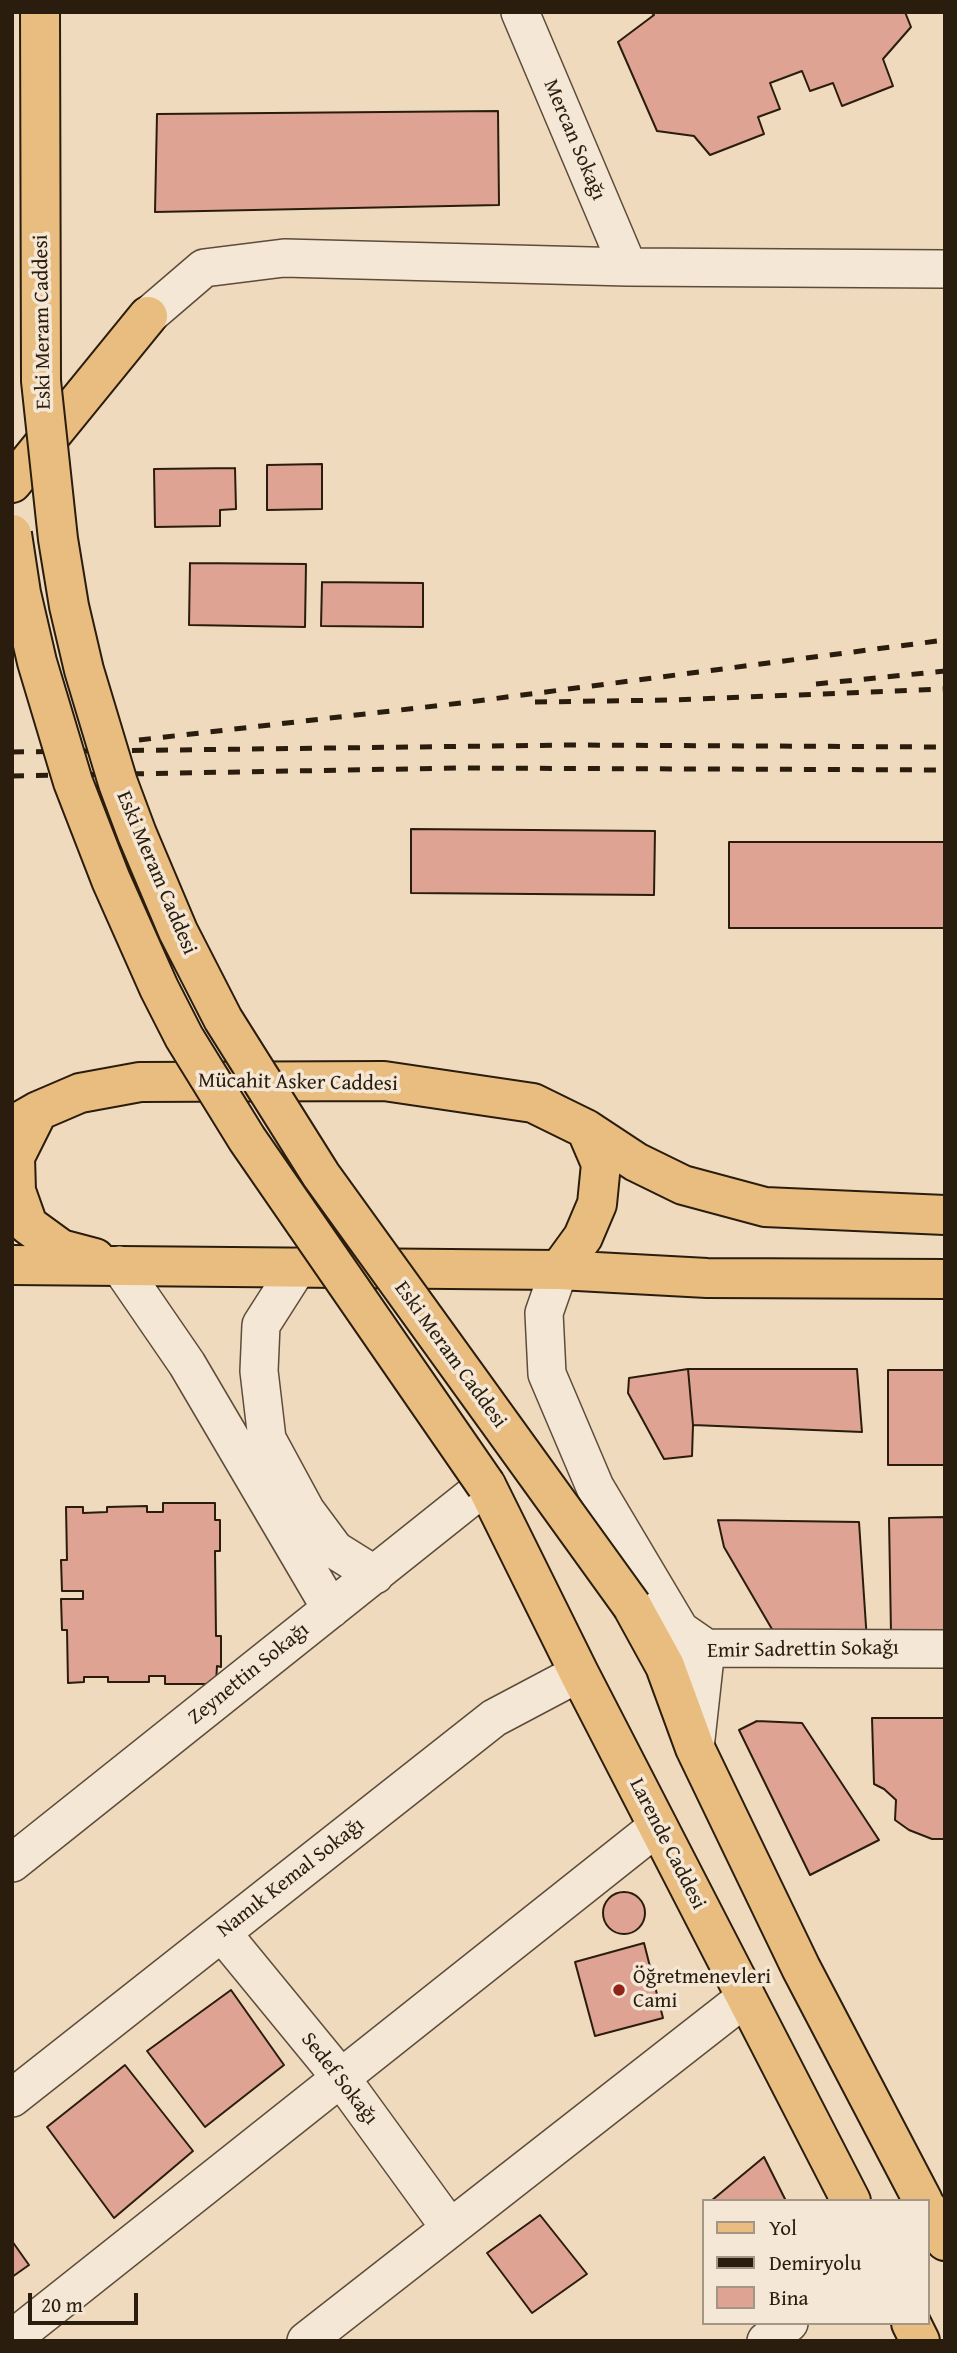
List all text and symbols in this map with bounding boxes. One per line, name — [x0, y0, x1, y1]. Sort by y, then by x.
street label: Mercan Sokağı — [537, 76, 611, 204]
street label: Eski Meram Caddesi — [29, 234, 57, 410]
street label: Eski Meram Caddesi — [110, 787, 202, 959]
street label: Mücahit Asker Caddesi — [198, 1069, 398, 1097]
street label: Eski Meram Caddesi — [388, 1277, 512, 1433]
street label: Zeynettin Sokağı — [184, 1618, 314, 1730]
street label: Emir Sadrettin Sokağı — [707, 1636, 899, 1664]
street label: Larende Caddesi — [623, 1774, 711, 1914]
street label: Namık Kemal Sokağı — [212, 1813, 370, 1943]
place label: Öğretmenevleri Cami — [633, 1965, 771, 2015]
marker: Öğretmenevleri Cami — [611, 1982, 627, 1998]
street label: Sedef Sokağı — [295, 2028, 383, 2130]
legend — [702, 2199, 929, 2325]
text: Yol — [769, 2212, 797, 2243]
text: Demiryolu — [769, 2247, 861, 2278]
scale bar — [32, 2280, 142, 2324]
text: Bina — [769, 2282, 809, 2313]
text: 20 m — [41, 2289, 83, 2320]

